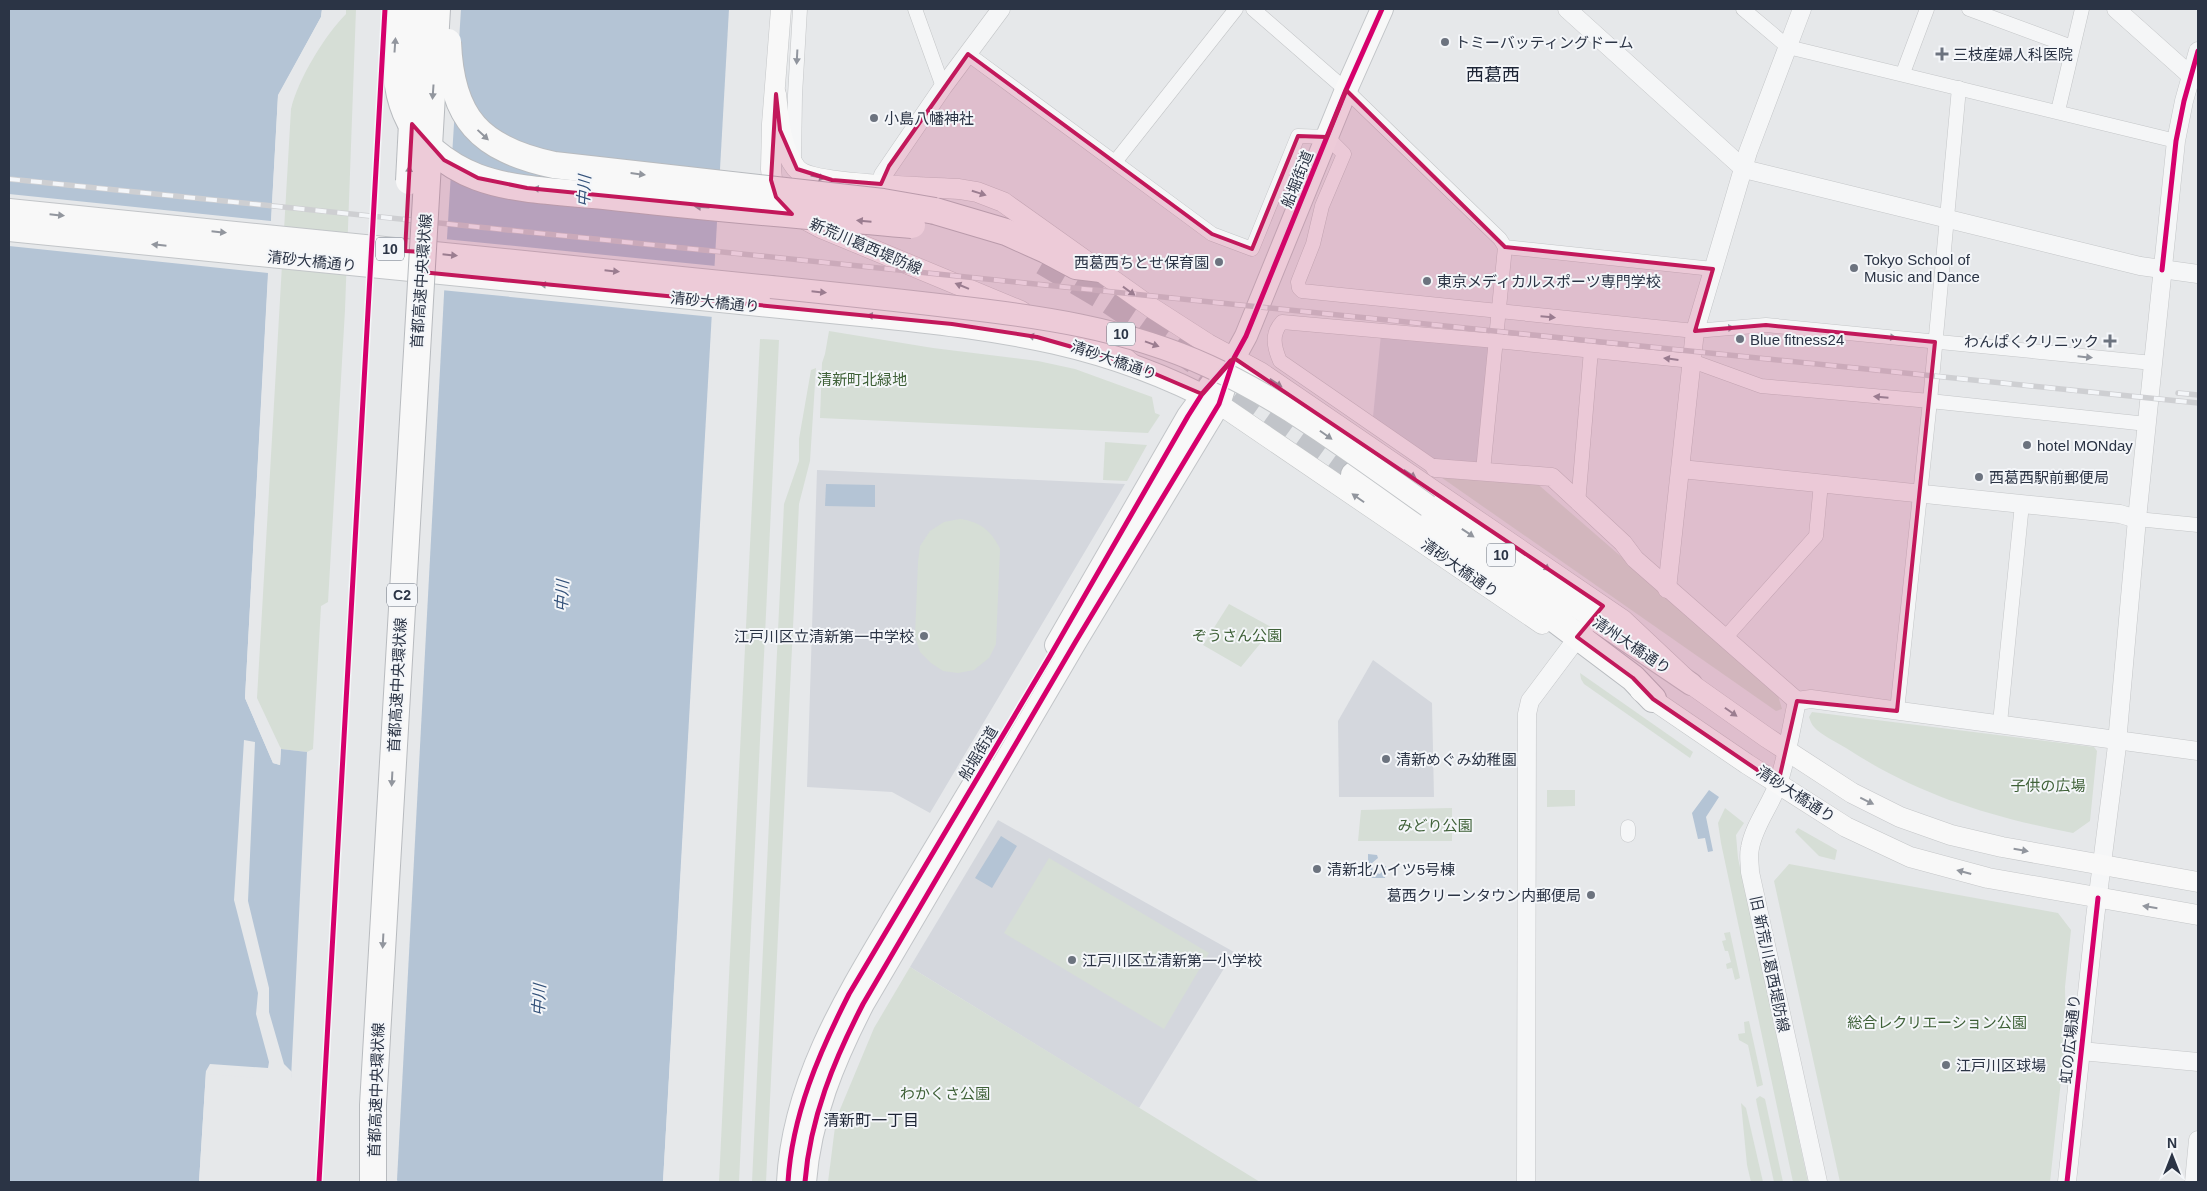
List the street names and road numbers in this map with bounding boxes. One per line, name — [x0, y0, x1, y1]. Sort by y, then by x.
street label: 船堀街道 — [1278, 148, 1316, 210]
street label: 首都高速中央環状線 — [408, 213, 434, 349]
street label: 新荒川葛西堤防線 — [807, 215, 925, 277]
road number: 10 — [376, 238, 404, 260]
street label: 清砂大橋通り — [266, 248, 358, 274]
street label: 清砂大橋通り — [669, 289, 761, 315]
road number: 10 — [1107, 322, 1135, 346]
street label: 清砂大橋通り — [1069, 337, 1159, 383]
street label: 清砂大橋通り — [1418, 535, 1502, 601]
road number: 10 — [1487, 544, 1515, 566]
road number: C2 — [387, 584, 417, 606]
street label: 清州大橋通り — [1590, 613, 1674, 677]
street label: 首都高速中央環状線 — [385, 617, 409, 753]
street label: 船堀街道 — [955, 723, 1001, 783]
street label: 清砂大橋通り — [1754, 762, 1838, 826]
street label: 旧 新荒川葛西堤防線 — [1747, 894, 1793, 1034]
street label: 虹の広場通り — [2057, 993, 2083, 1085]
street label: 首都高速中央環状線 — [365, 1022, 387, 1158]

